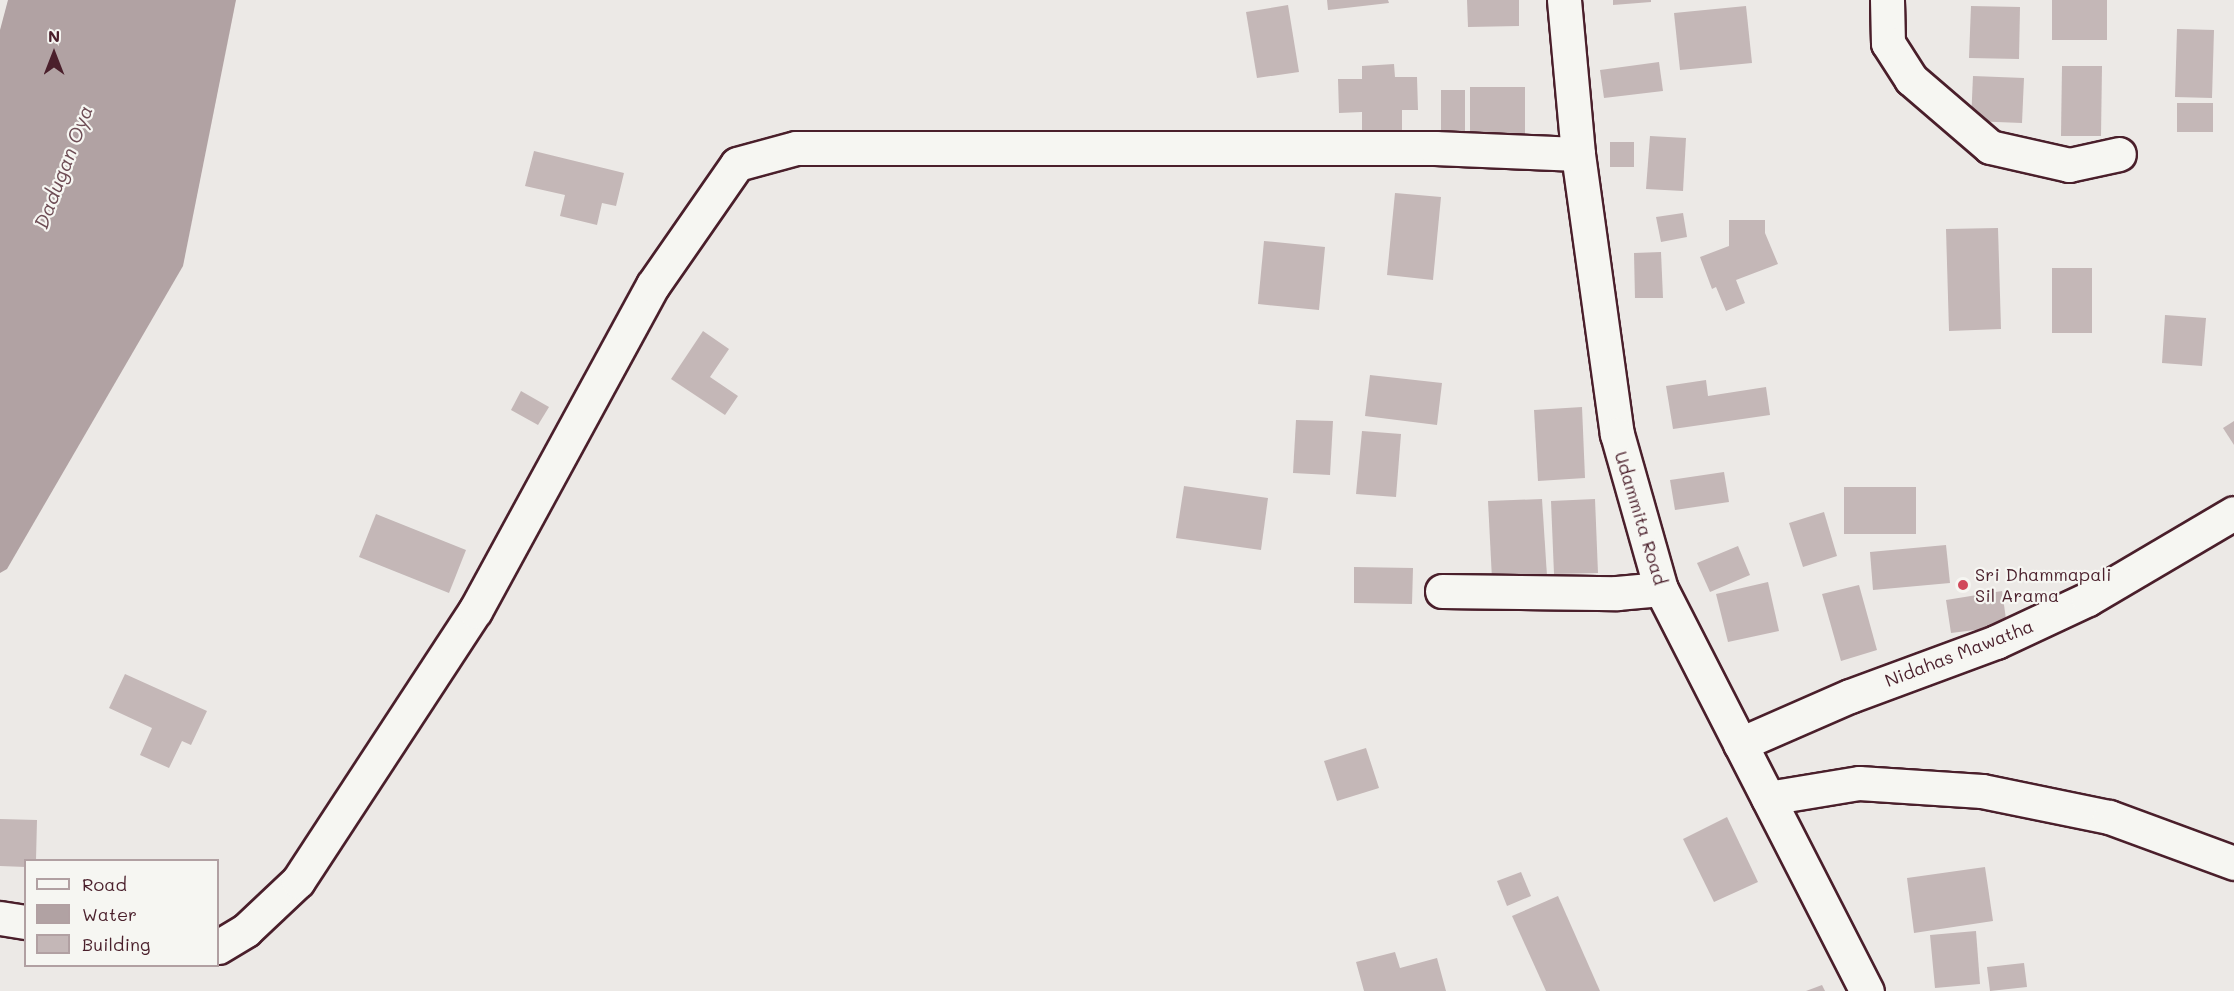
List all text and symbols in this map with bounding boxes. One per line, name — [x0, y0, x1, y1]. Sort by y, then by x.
north arrow — [24, 24, 84, 84]
text: N — [48, 25, 60, 46]
water label: Dadugan Oya — [28, 102, 98, 232]
street label: Udammita Road — [1610, 449, 1672, 587]
place label: Sri Dhammapali Sil Arama — [1975, 564, 2111, 606]
marker: Sri Dhammapali Sil Arama — [1956, 578, 1970, 592]
street label: Nidahas Mawatha — [1882, 615, 2036, 691]
legend — [24, 859, 219, 967]
text: Road — [82, 872, 127, 896]
text: Water — [82, 902, 137, 926]
text: Building — [82, 932, 150, 956]

